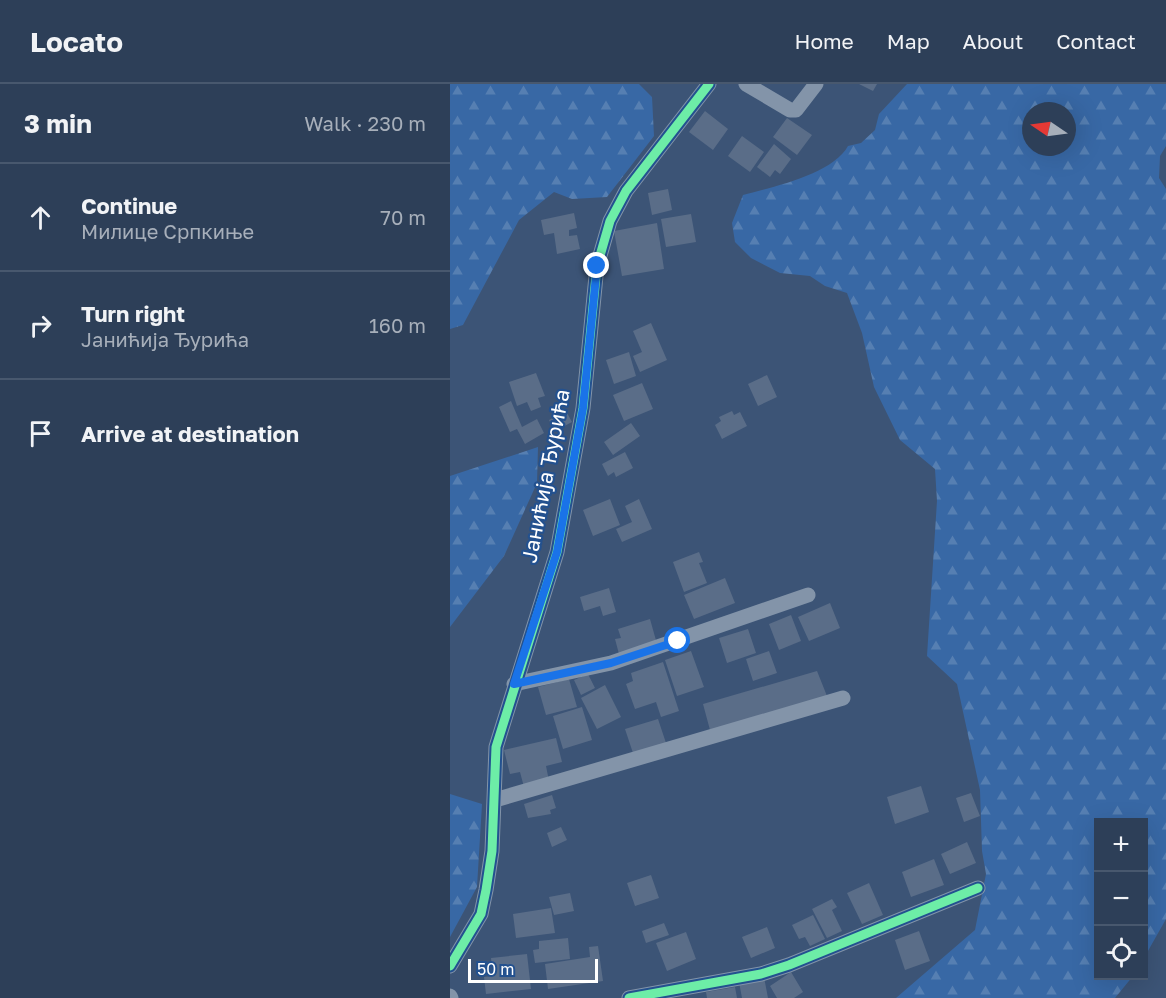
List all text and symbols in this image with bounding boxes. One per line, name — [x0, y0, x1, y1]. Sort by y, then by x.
text: Locato — [30, 25, 123, 58]
text: Home — [794, 28, 854, 54]
text: Map — [887, 28, 930, 54]
text: About — [963, 28, 1023, 54]
text: Contact — [1056, 28, 1136, 54]
north arrow — [1022, 102, 1076, 156]
text: 3 min — [24, 108, 92, 139]
text: Walk · 230 m — [304, 111, 426, 135]
text: Continue — [81, 192, 177, 219]
icon: ahead — [24, 201, 57, 234]
text: 70 m — [380, 205, 426, 229]
text: Милице Српкиње — [81, 219, 254, 243]
route end — [583, 252, 609, 278]
text: Turn right — [81, 300, 185, 327]
icon: right — [24, 309, 57, 342]
text: 160 m — [369, 313, 426, 337]
text: Јанићија Ђурића — [81, 327, 249, 351]
street label: Јанићија Ђурића — [515, 387, 575, 565]
icon: arrive — [24, 417, 57, 450]
text: Arrive at destination — [81, 420, 299, 447]
route start — [664, 627, 690, 653]
map controls — [1094, 818, 1148, 980]
button: + — [1094, 818, 1148, 872]
button: − — [1094, 872, 1148, 926]
button: locate — [1094, 926, 1148, 980]
scale bar — [468, 956, 598, 984]
text: 50 m — [477, 959, 514, 979]

